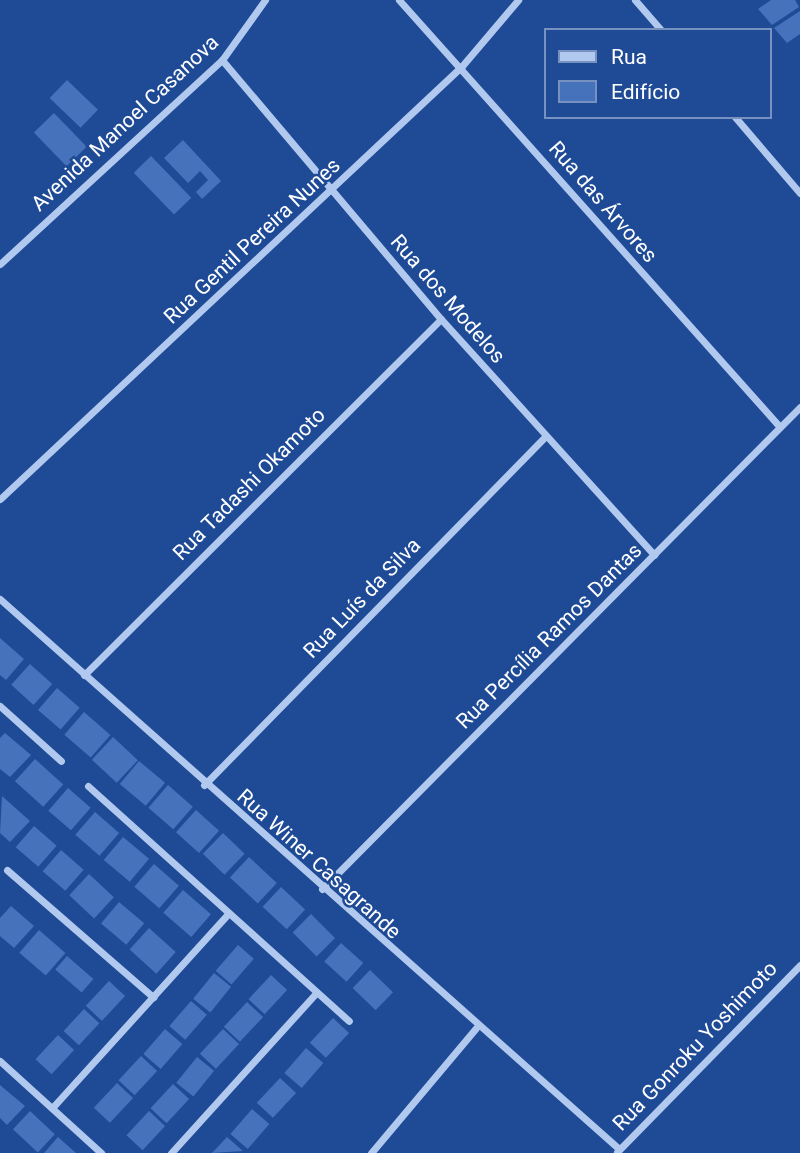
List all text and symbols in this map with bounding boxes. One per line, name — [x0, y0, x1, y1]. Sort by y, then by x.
legend — [544, 28, 772, 119]
street label: Avenida Manoel Casanova — [26, 30, 224, 216]
text: Rua — [611, 45, 647, 69]
text: Edifício — [611, 80, 680, 104]
street label: Rua das Árvores — [544, 136, 662, 268]
street label: Rua Gentil Pereira Nunes — [159, 153, 345, 329]
street label: Rua dos Modelos — [385, 230, 511, 368]
street label: Rua Tadashi Okamoto — [167, 402, 331, 566]
street label: Rua Luís da Silva — [298, 533, 426, 663]
street label: Rua Percília Ramos Dantas — [451, 538, 647, 734]
street label: Rua Winer Casagrande — [232, 784, 406, 944]
street label: Rua Gonroku Yoshimoto — [608, 956, 782, 1136]

